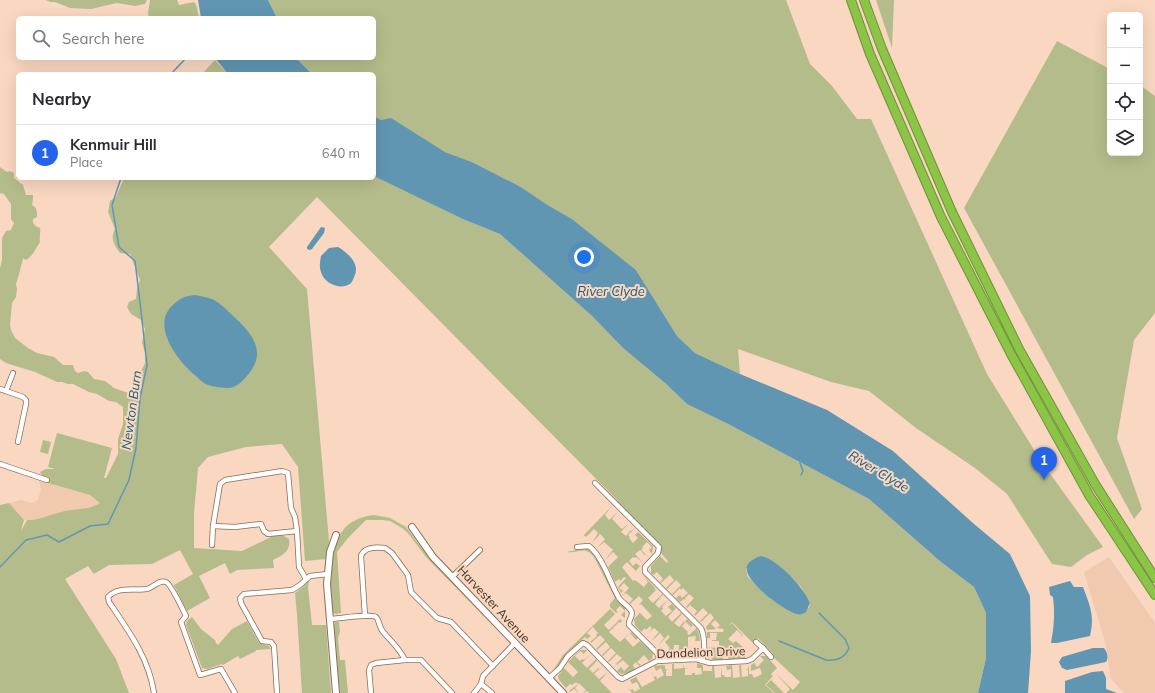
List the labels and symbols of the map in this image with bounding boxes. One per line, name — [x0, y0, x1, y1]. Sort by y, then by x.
your location — [574, 247, 594, 267]
water label: River Clyde — [577, 283, 645, 299]
water label: Newton Burn — [118, 369, 144, 451]
water label: River Clyde — [846, 447, 912, 495]
pin: 1 — [1031, 447, 1057, 480]
street label: Harvester Avenue — [454, 562, 534, 646]
street label: Dandelion Drive — [656, 643, 746, 661]

